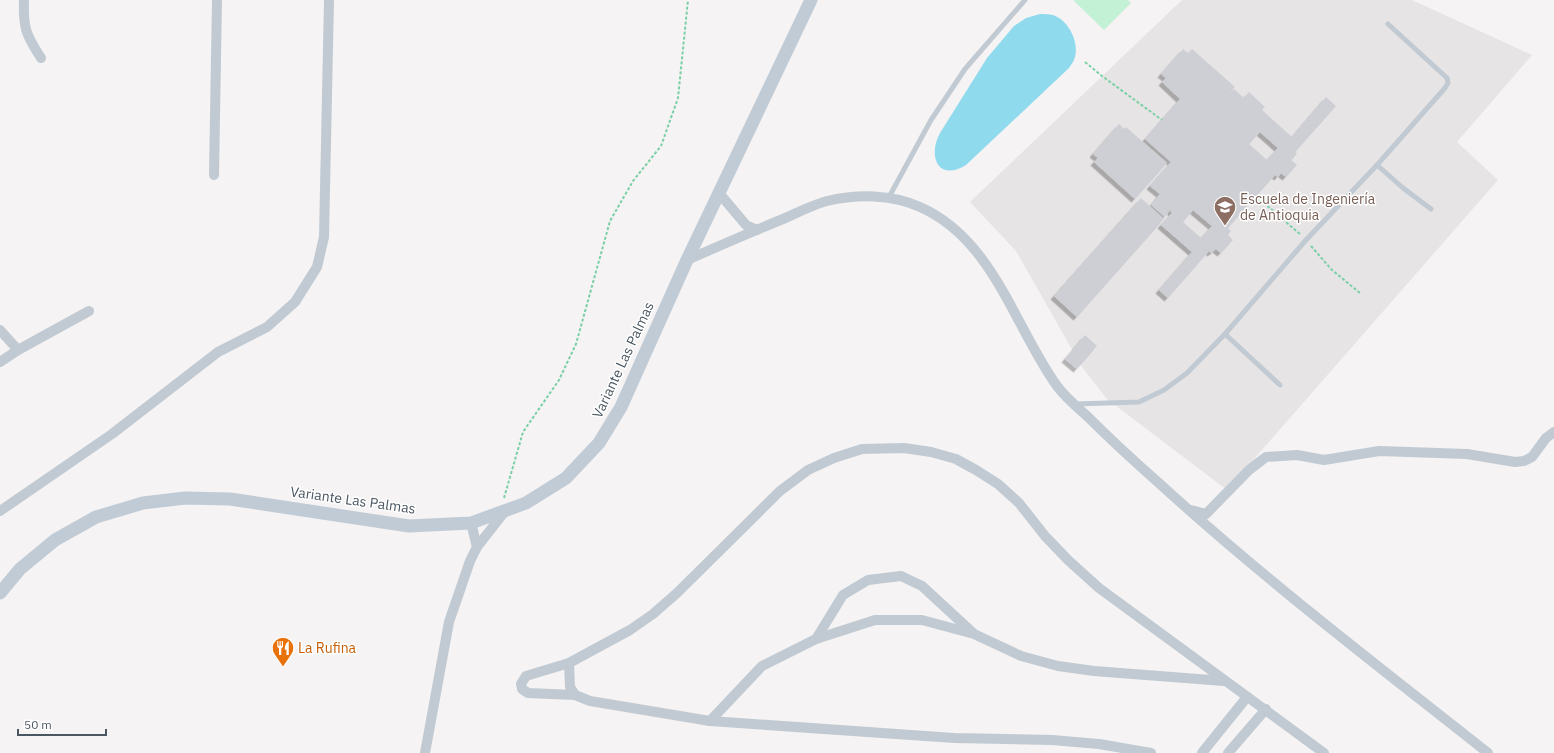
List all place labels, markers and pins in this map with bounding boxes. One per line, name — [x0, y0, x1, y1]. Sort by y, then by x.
place label: Escuela de Ingeniería de Antioquia — [1240, 190, 1376, 224]
school or university icon: Escuela de Ingeniería de Antioquia — [1212, 194, 1238, 227]
restaurant icon: La Rufina — [270, 635, 296, 668]
place label: La Rufina — [298, 639, 357, 657]

